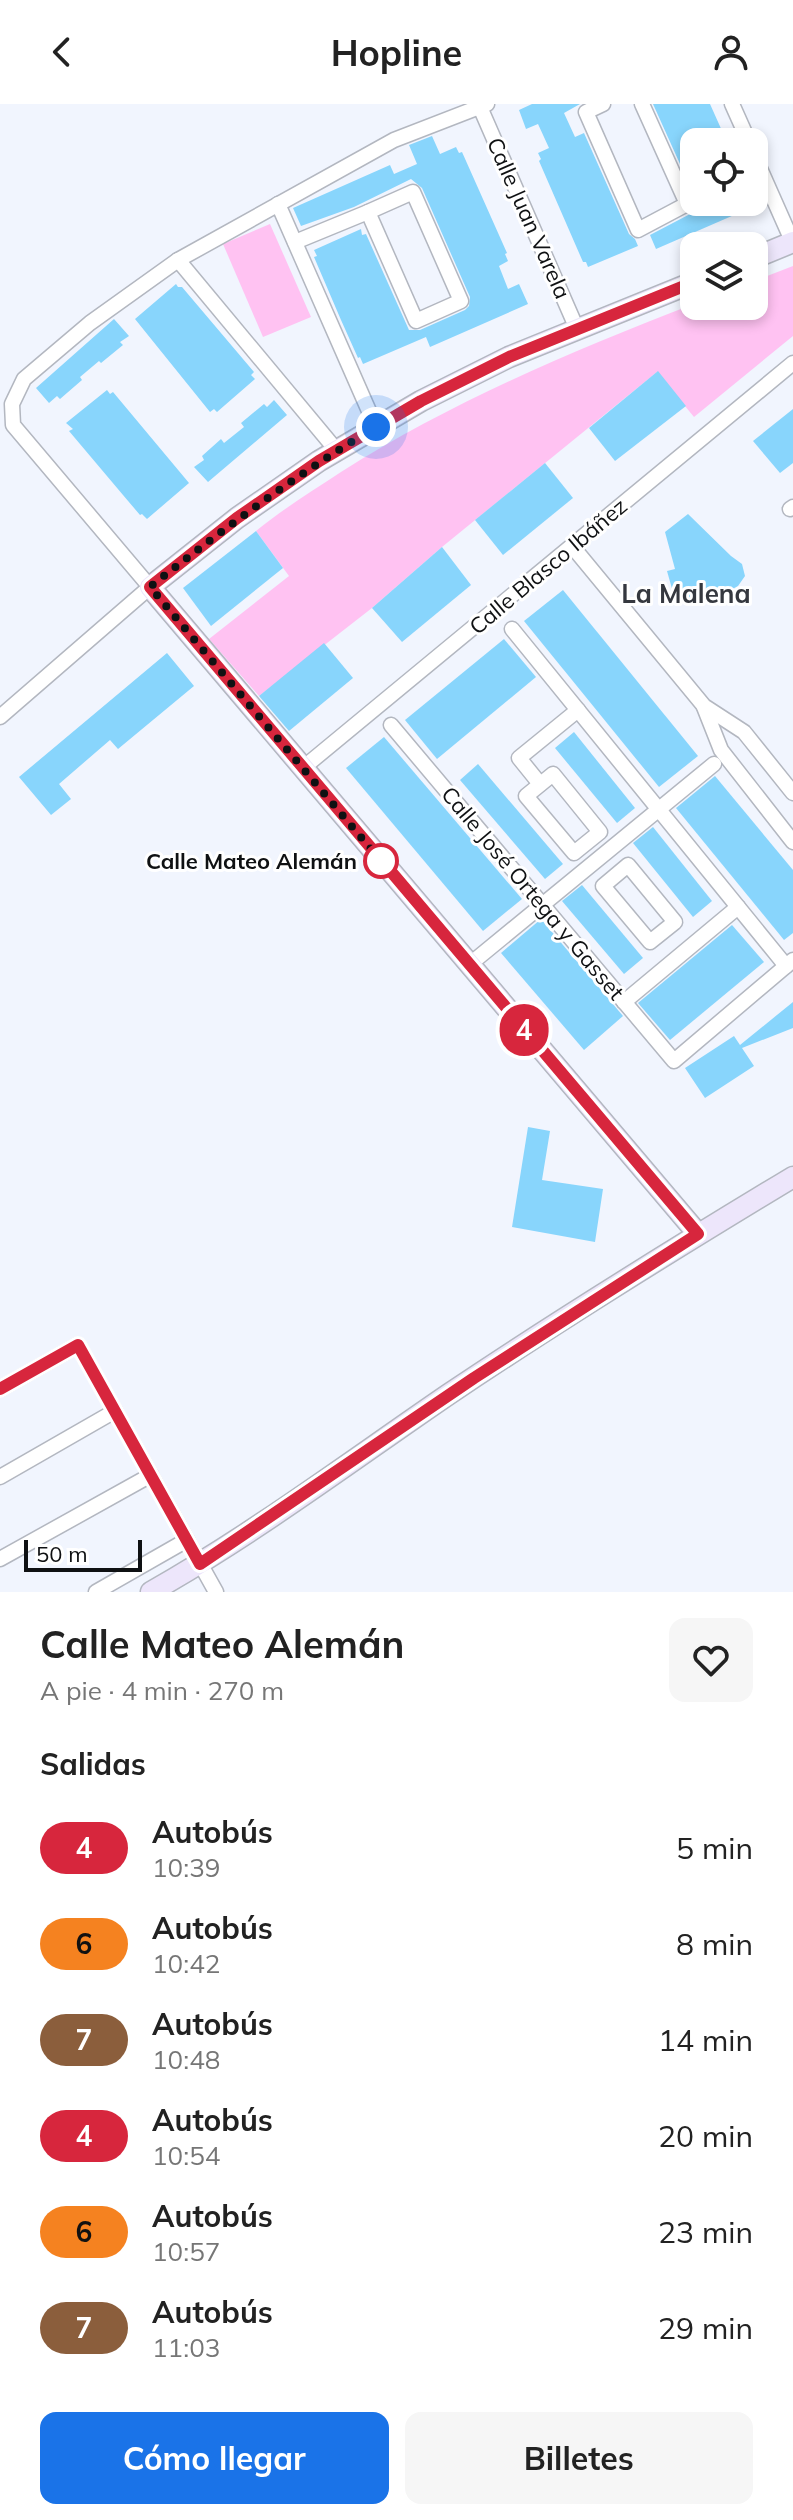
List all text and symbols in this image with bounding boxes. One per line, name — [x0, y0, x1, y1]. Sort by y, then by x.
icon: back — [40, 30, 84, 74]
text: Hopline — [331, 30, 462, 75]
icon: person — [709, 30, 753, 74]
map controls — [680, 128, 768, 320]
button: locate — [680, 128, 768, 216]
street label: Calle Juan Varela — [481, 133, 577, 303]
button: layers — [680, 232, 768, 320]
your location — [356, 407, 396, 447]
street label: Calle Blasco Ibáñez — [463, 492, 633, 640]
district label: La Malena — [621, 577, 751, 610]
street label: Calle José Ortega y Gasset — [435, 781, 631, 1006]
marker: Calle Mateo Alemán — [364, 844, 398, 878]
place label: Calle Mateo Alemán — [146, 847, 357, 875]
line badge: 4 — [498, 1004, 550, 1056]
text: 4 — [516, 1012, 532, 1047]
scale bar — [24, 1536, 142, 1572]
text: 50 m — [36, 1540, 87, 1568]
button: heart — [669, 1618, 753, 1702]
text: Calle Mateo Alemán — [40, 1620, 404, 1668]
text: A pie · 4 min · 270 m — [40, 1674, 284, 1707]
text: Salidas — [40, 1745, 146, 1783]
text: Autobús — [152, 1813, 273, 1851]
text: 5 min — [676, 1829, 753, 1867]
text: 4 — [76, 1830, 92, 1865]
text: 10:39 — [152, 1851, 220, 1884]
text: Autobús — [152, 1909, 273, 1947]
text: 8 min — [676, 1925, 753, 1963]
text: 6 — [76, 1926, 92, 1961]
text: 10:42 — [152, 1947, 220, 1980]
text: Autobús — [152, 2005, 273, 2043]
text: 14 min — [658, 2021, 753, 2059]
text: 7 — [76, 2022, 92, 2057]
text: 10:48 — [152, 2043, 220, 2076]
text: Autobús — [152, 2101, 273, 2139]
text: 20 min — [658, 2117, 753, 2155]
text: 4 — [76, 2118, 92, 2153]
text: 10:54 — [152, 2139, 220, 2172]
text: Autobús — [152, 2197, 273, 2235]
text: 23 min — [658, 2213, 753, 2251]
text: 6 — [76, 2214, 92, 2249]
text: 10:57 — [152, 2235, 220, 2268]
text: Autobús — [152, 2293, 273, 2331]
text: 29 min — [658, 2309, 753, 2347]
text: 7 — [76, 2310, 92, 2345]
text: 11:03 — [152, 2331, 220, 2364]
button: Cómo llegar — [40, 2412, 389, 2504]
button: Billetes — [405, 2412, 753, 2504]

